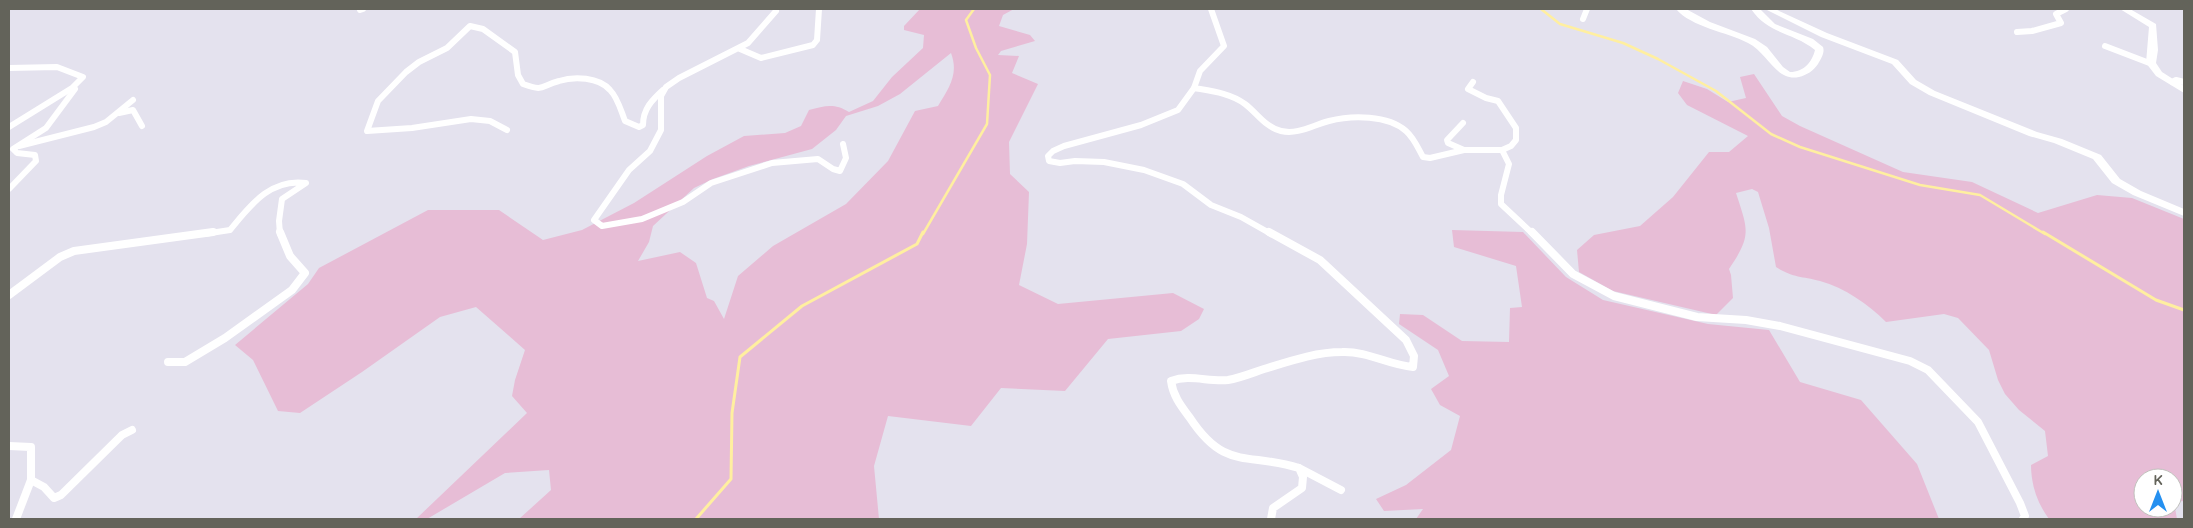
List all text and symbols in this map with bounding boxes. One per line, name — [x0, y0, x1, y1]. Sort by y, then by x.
north arrow — [2133, 468, 2183, 518]
text: K — [2153, 471, 2163, 489]

